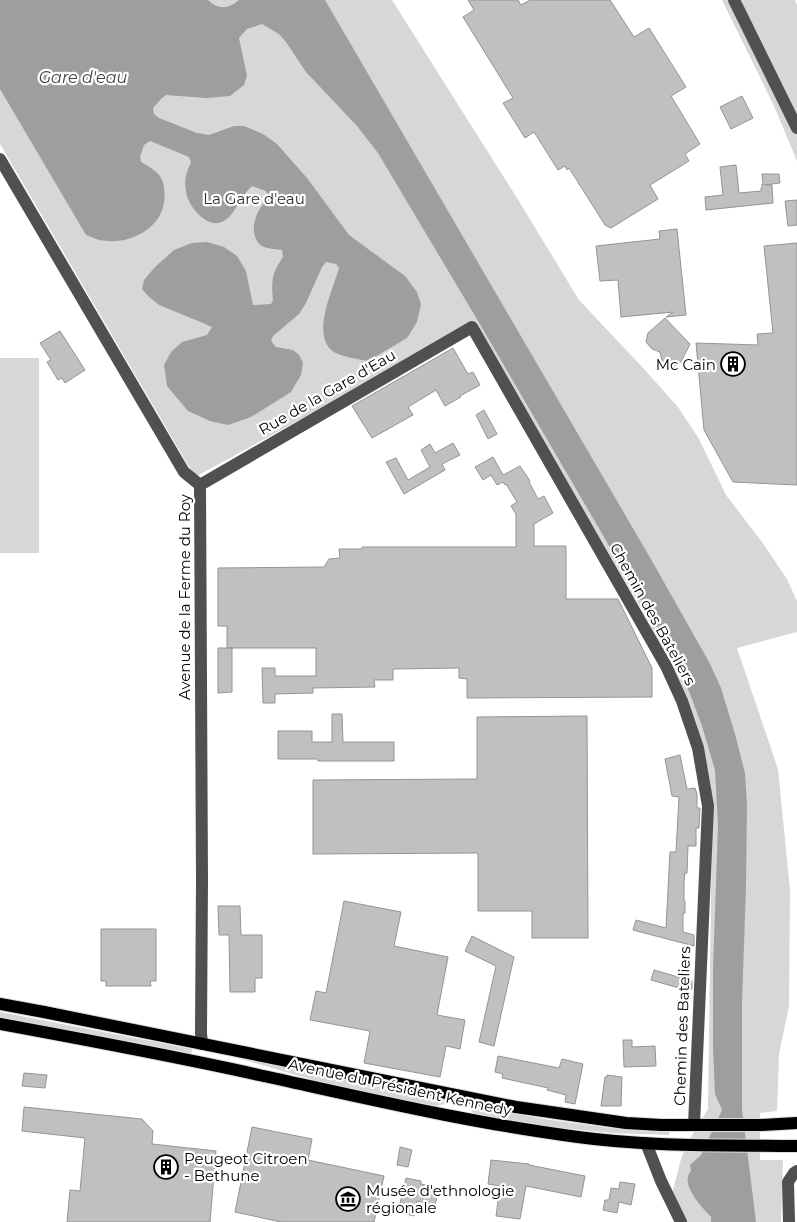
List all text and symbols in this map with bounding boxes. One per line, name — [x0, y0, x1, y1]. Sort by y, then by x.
water label: Gare d'eau — [39, 68, 128, 87]
park label: La Gare d'eau — [203, 189, 305, 208]
street label: Rue de la Gare d'Eau — [255, 345, 399, 439]
building icon: Mc Cain — [720, 351, 746, 377]
place label: Mc Cain — [656, 355, 716, 374]
street label: Avenue de la Ferme du Roy — [175, 493, 194, 700]
street label: Chemin des Bateliers — [606, 540, 700, 688]
street label: Chemin des Bateliers — [670, 946, 694, 1106]
street label: Avenue du Président Kennedy — [287, 1054, 514, 1120]
place label: Peugeot Citroen - Bethune — [184, 1149, 308, 1185]
building icon: Peugeot Citroen - Bethune — [153, 1154, 179, 1180]
place label: Musée d'ethnologie régionale — [366, 1181, 514, 1217]
museum icon: Musée d'ethnologie régionale — [335, 1186, 361, 1212]

